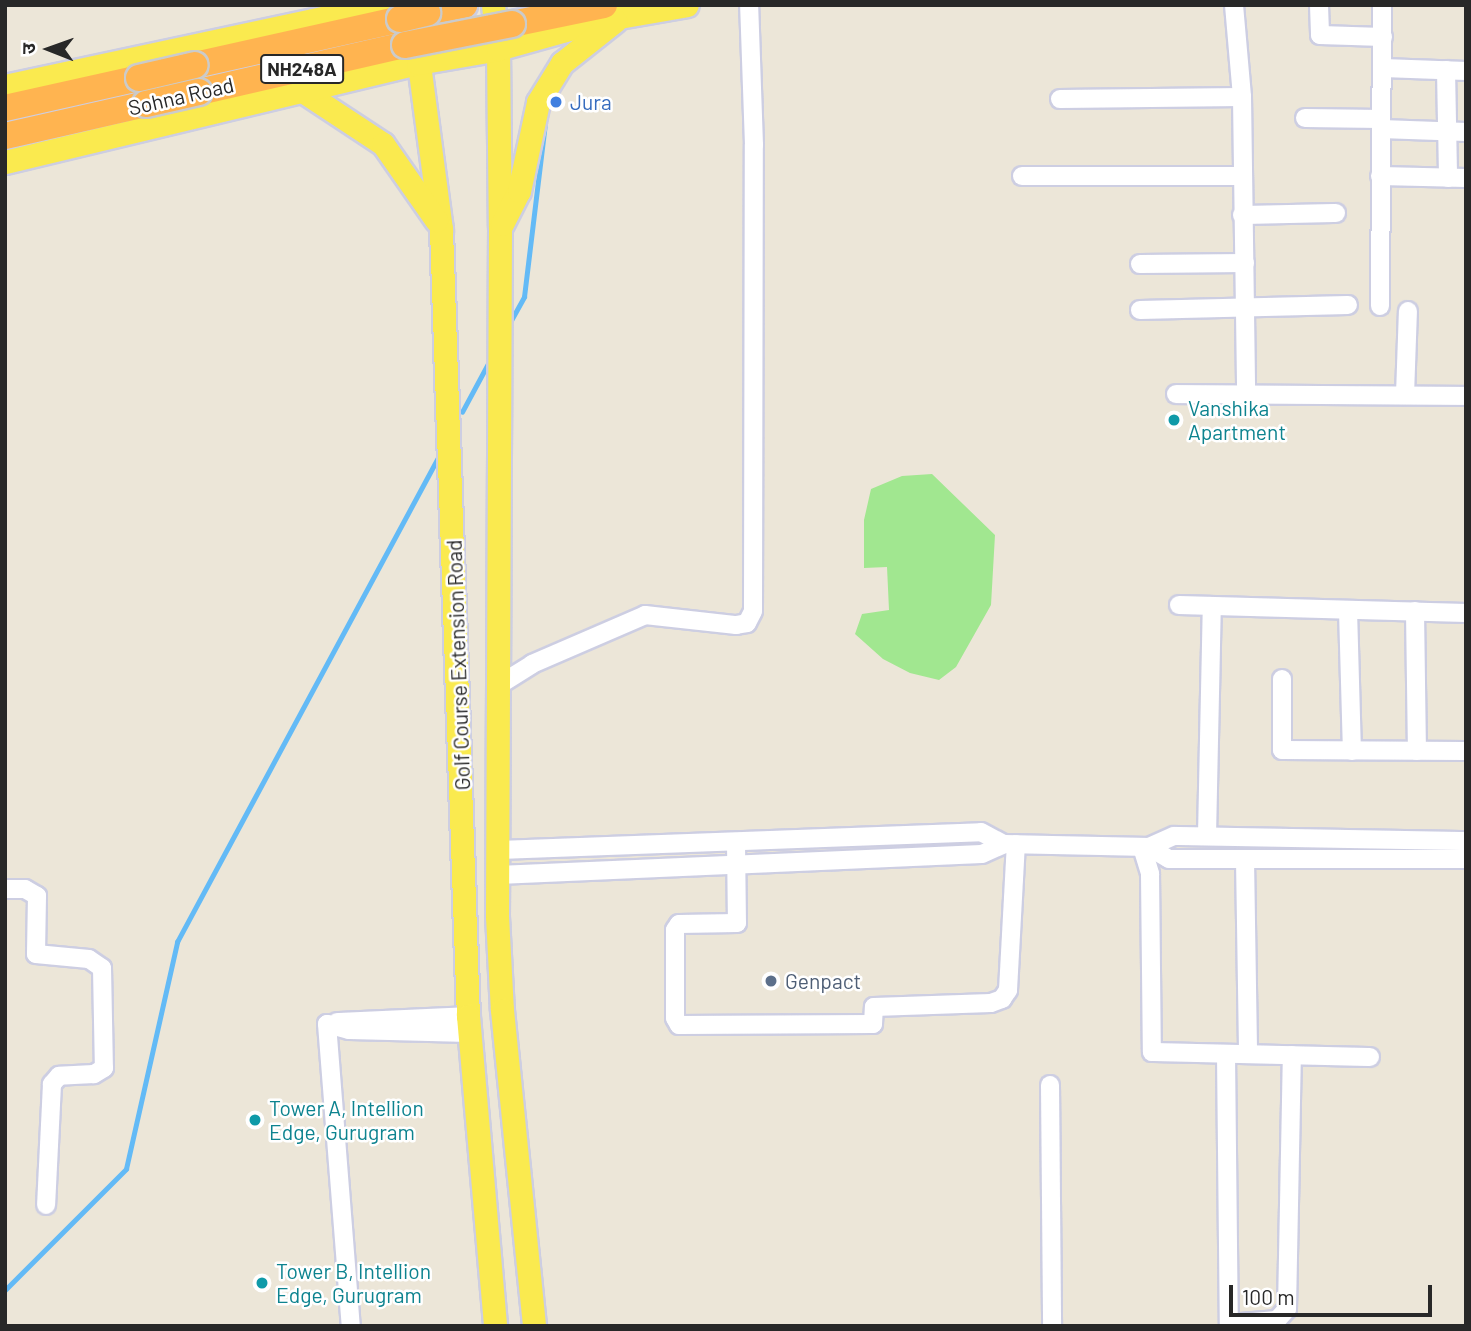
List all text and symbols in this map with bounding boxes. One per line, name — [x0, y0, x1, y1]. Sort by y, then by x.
north arrow — [14, 14, 84, 84]
text: उ — [16, 43, 39, 54]
road number: NH248A — [260, 54, 344, 85]
street label: Sohna Road — [126, 72, 236, 120]
place label: Jura — [570, 89, 612, 115]
marker: Jura — [548, 94, 564, 110]
place label: Vanshika Apartment — [1188, 395, 1286, 445]
marker: Vanshika Apartment — [1166, 412, 1182, 428]
street label: Golf Course Extension Road — [441, 539, 475, 791]
place label: Genpact — [785, 968, 861, 994]
marker: Genpact — [763, 973, 779, 989]
place label: Tower A, Intellion Edge, Gurugram — [269, 1095, 424, 1145]
marker: Tower A, Intellion Edge, Gurugram — [247, 1112, 263, 1128]
place label: Tower B, Intellion Edge, Gurugram — [276, 1258, 431, 1308]
scale bar — [1233, 1272, 1436, 1316]
marker: Tower B, Intellion Edge, Gurugram — [254, 1275, 270, 1291]
text: 100 m — [1242, 1284, 1295, 1309]

